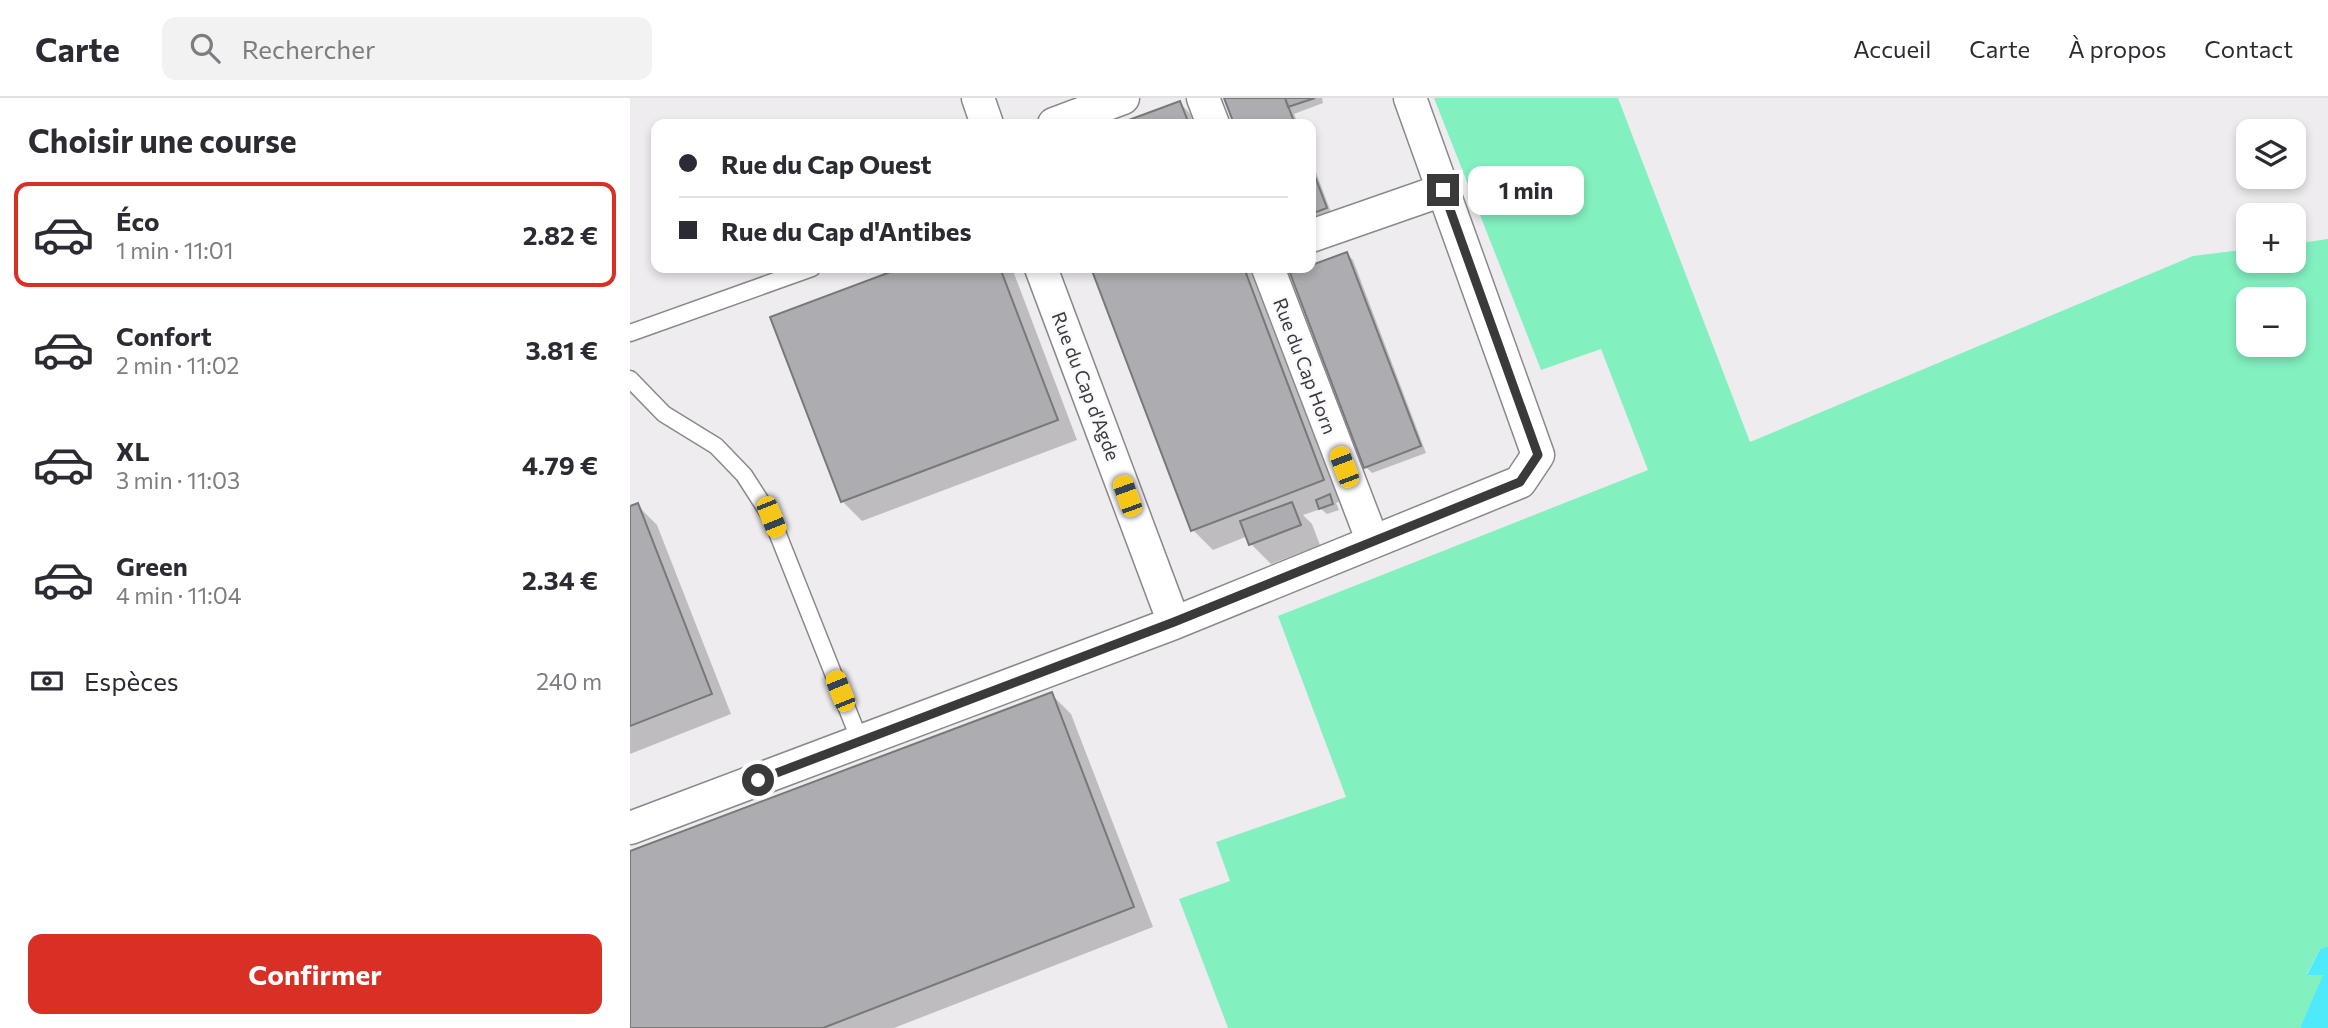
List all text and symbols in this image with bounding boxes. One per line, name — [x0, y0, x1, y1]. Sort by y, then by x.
search box — [162, 17, 652, 80]
text: Carte — [35, 28, 120, 69]
icon: search — [186, 29, 224, 67]
text: Rechercher — [242, 33, 375, 64]
text: Accueil — [1853, 34, 1931, 63]
text: Carte — [1969, 34, 2030, 63]
text: À propos — [2068, 34, 2166, 63]
text: Contact — [2204, 34, 2293, 63]
map controls — [2236, 119, 2306, 357]
button: layers — [2236, 119, 2306, 189]
text: Choisir une course — [28, 120, 297, 160]
text: Rue du Cap Ouest — [721, 148, 932, 179]
callout: 1 min — [1468, 166, 1583, 214]
route end — [1427, 174, 1459, 206]
text: 1 min — [1499, 176, 1553, 204]
icon: car — [32, 203, 95, 266]
button: + — [2236, 203, 2306, 273]
text: Éco — [116, 205, 160, 236]
text: Rue du Cap d'Antibes — [721, 215, 972, 246]
text: 2.82 € — [523, 219, 598, 250]
text: 1 min · 11:01 — [116, 236, 234, 264]
button: − — [2236, 287, 2306, 357]
street label: Rue du Cap Horn — [1269, 294, 1342, 437]
street label: Rue du Cap d'Agde — [1048, 308, 1125, 463]
icon: car — [32, 318, 95, 381]
text: Confort — [116, 320, 212, 351]
text: 3.81 € — [526, 334, 598, 365]
text: 2 min · 11:02 — [116, 351, 239, 379]
icon: car — [32, 433, 95, 496]
text: XL — [116, 435, 150, 466]
car — [1327, 444, 1362, 490]
text: 4.79 € — [522, 449, 598, 480]
text: 3 min · 11:03 — [116, 466, 240, 494]
car — [1110, 473, 1145, 519]
car — [754, 494, 789, 540]
icon: car — [32, 548, 95, 611]
text: Green — [116, 550, 188, 581]
text: 2.34 € — [522, 564, 598, 595]
text: 4 min · 11:04 — [116, 581, 242, 609]
icon: cash — [28, 662, 66, 700]
text: Espèces — [84, 665, 179, 696]
text: 240 m — [536, 667, 602, 695]
car — [823, 668, 858, 714]
route start — [742, 764, 774, 796]
button: Confirmer — [28, 934, 602, 1014]

